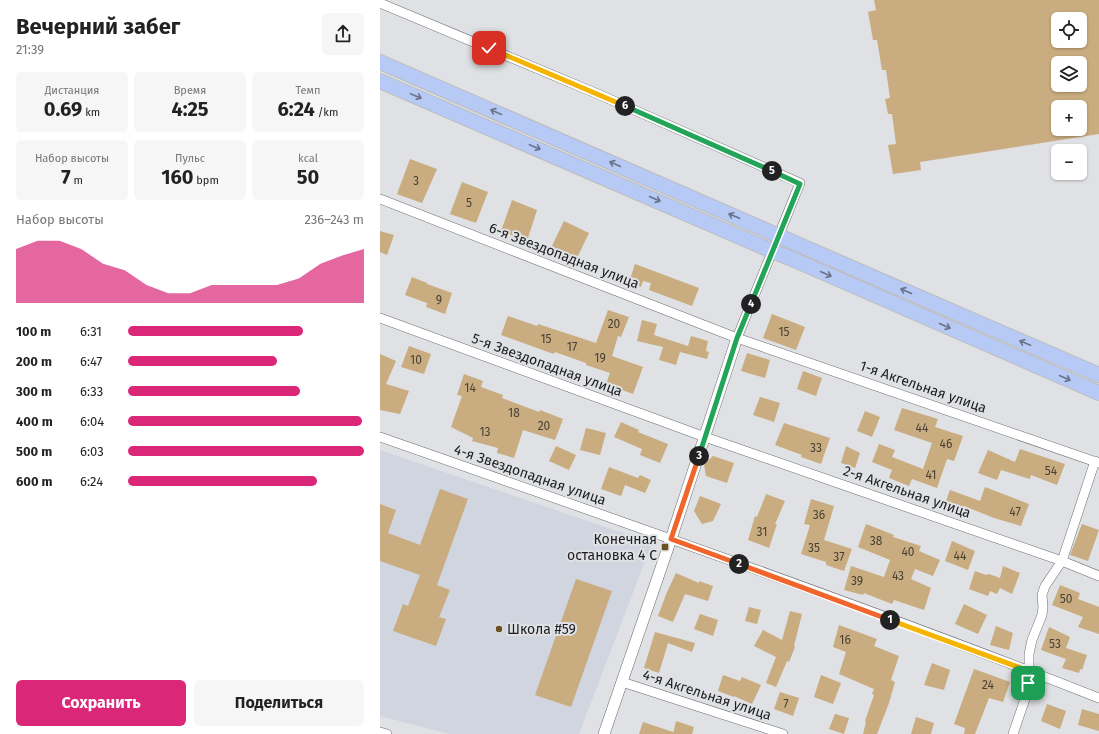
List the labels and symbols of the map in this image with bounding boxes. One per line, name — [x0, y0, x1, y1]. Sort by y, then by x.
pin — [472, 31, 506, 65]
one-way arrow — [409, 93, 421, 100]
pin: 6 — [615, 96, 635, 116]
one-way arrow — [490, 108, 502, 115]
one-way arrow — [529, 144, 541, 152]
one-way arrow — [609, 160, 621, 167]
pin: 5 — [762, 161, 782, 181]
house number: 3 — [413, 174, 419, 188]
house number: 5 — [466, 196, 472, 210]
one-way arrow — [648, 196, 660, 203]
one-way arrow — [728, 212, 740, 219]
street label: 6-я Звездопадная улица — [486, 219, 642, 293]
one-way arrow — [820, 271, 832, 278]
one-way arrow — [900, 287, 912, 294]
house number: 9 — [436, 293, 442, 307]
pin: 4 — [741, 294, 761, 314]
house number: 20 — [608, 317, 621, 331]
one-way arrow — [939, 323, 951, 330]
house number: 15 — [778, 325, 790, 339]
street label: 5-я Звездопадная улица — [469, 330, 625, 400]
house number: 15 — [540, 332, 552, 346]
one-way arrow — [1019, 339, 1031, 346]
house number: 17 — [567, 340, 577, 354]
house number: 19 — [594, 351, 606, 365]
house number: 10 — [410, 353, 422, 367]
street label: 1-я Акгельная улица — [857, 357, 989, 417]
one-way arrow — [1058, 375, 1070, 382]
house number: 14 — [464, 381, 476, 395]
house number: 18 — [508, 406, 520, 420]
house number: 20 — [538, 419, 551, 433]
house number: 44 — [916, 421, 929, 435]
house number: 13 — [479, 425, 491, 439]
house number: 46 — [940, 437, 952, 451]
street label: 4-я Звездопадная улица — [452, 441, 608, 509]
house number: 33 — [810, 441, 822, 455]
pin: 3 — [689, 446, 709, 466]
street label: 2-я Акгельная улица — [841, 462, 973, 522]
house number: 54 — [1045, 464, 1058, 478]
house number: 41 — [926, 468, 936, 482]
house number: 47 — [1009, 505, 1021, 519]
house number: 36 — [813, 508, 825, 522]
house number: 31 — [757, 525, 767, 539]
place label: Конечная остановка 4 С — [567, 531, 657, 564]
house number: 38 — [870, 534, 883, 548]
house number: 35 — [808, 541, 820, 555]
marker: Конечная остановка 4 С — [660, 542, 670, 552]
house number: 40 — [901, 545, 915, 559]
house number: 44 — [954, 549, 967, 563]
house number: 37 — [833, 550, 845, 564]
pin: 2 — [729, 554, 749, 574]
house number: 43 — [892, 569, 904, 583]
house number: 39 — [851, 574, 863, 588]
house number: 50 — [1060, 592, 1073, 606]
pin: 1 — [880, 610, 900, 630]
place label: Школа #59 — [507, 621, 576, 638]
marker: Школа #59 — [494, 624, 504, 634]
house number: 16 — [839, 633, 851, 647]
house number: 53 — [1049, 637, 1061, 651]
street label: 4-я Акгельная улица — [640, 666, 774, 724]
pin — [1011, 666, 1045, 700]
house number: 24 — [982, 678, 995, 692]
house number: 7 — [783, 697, 789, 711]

